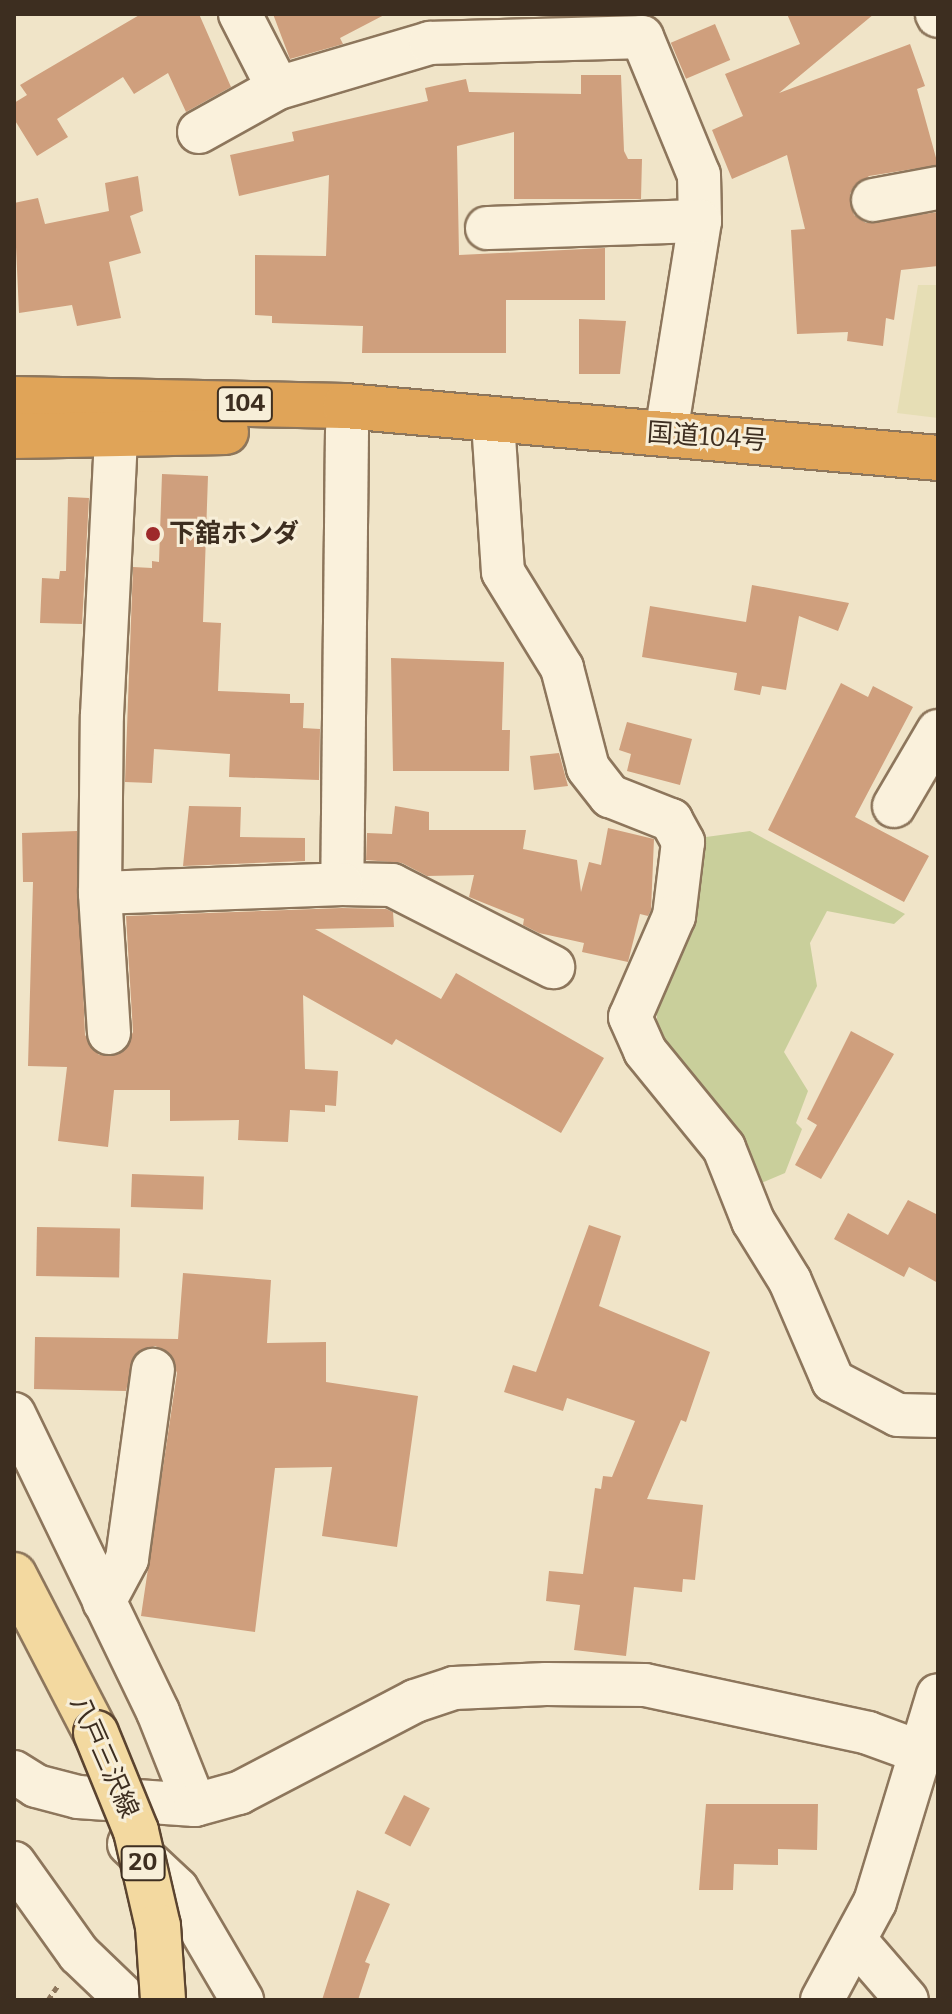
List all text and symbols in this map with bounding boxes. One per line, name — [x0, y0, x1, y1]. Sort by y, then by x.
road number: 104 — [215, 384, 275, 424]
street label: 国道104号 — [646, 417, 768, 457]
place label: 下舘ホンダ — [169, 518, 299, 550]
marker: 下舘ホンダ — [144, 525, 162, 543]
street label: 八戸三沢線 — [63, 1691, 145, 1823]
road number: 20 — [119, 1843, 167, 1883]

